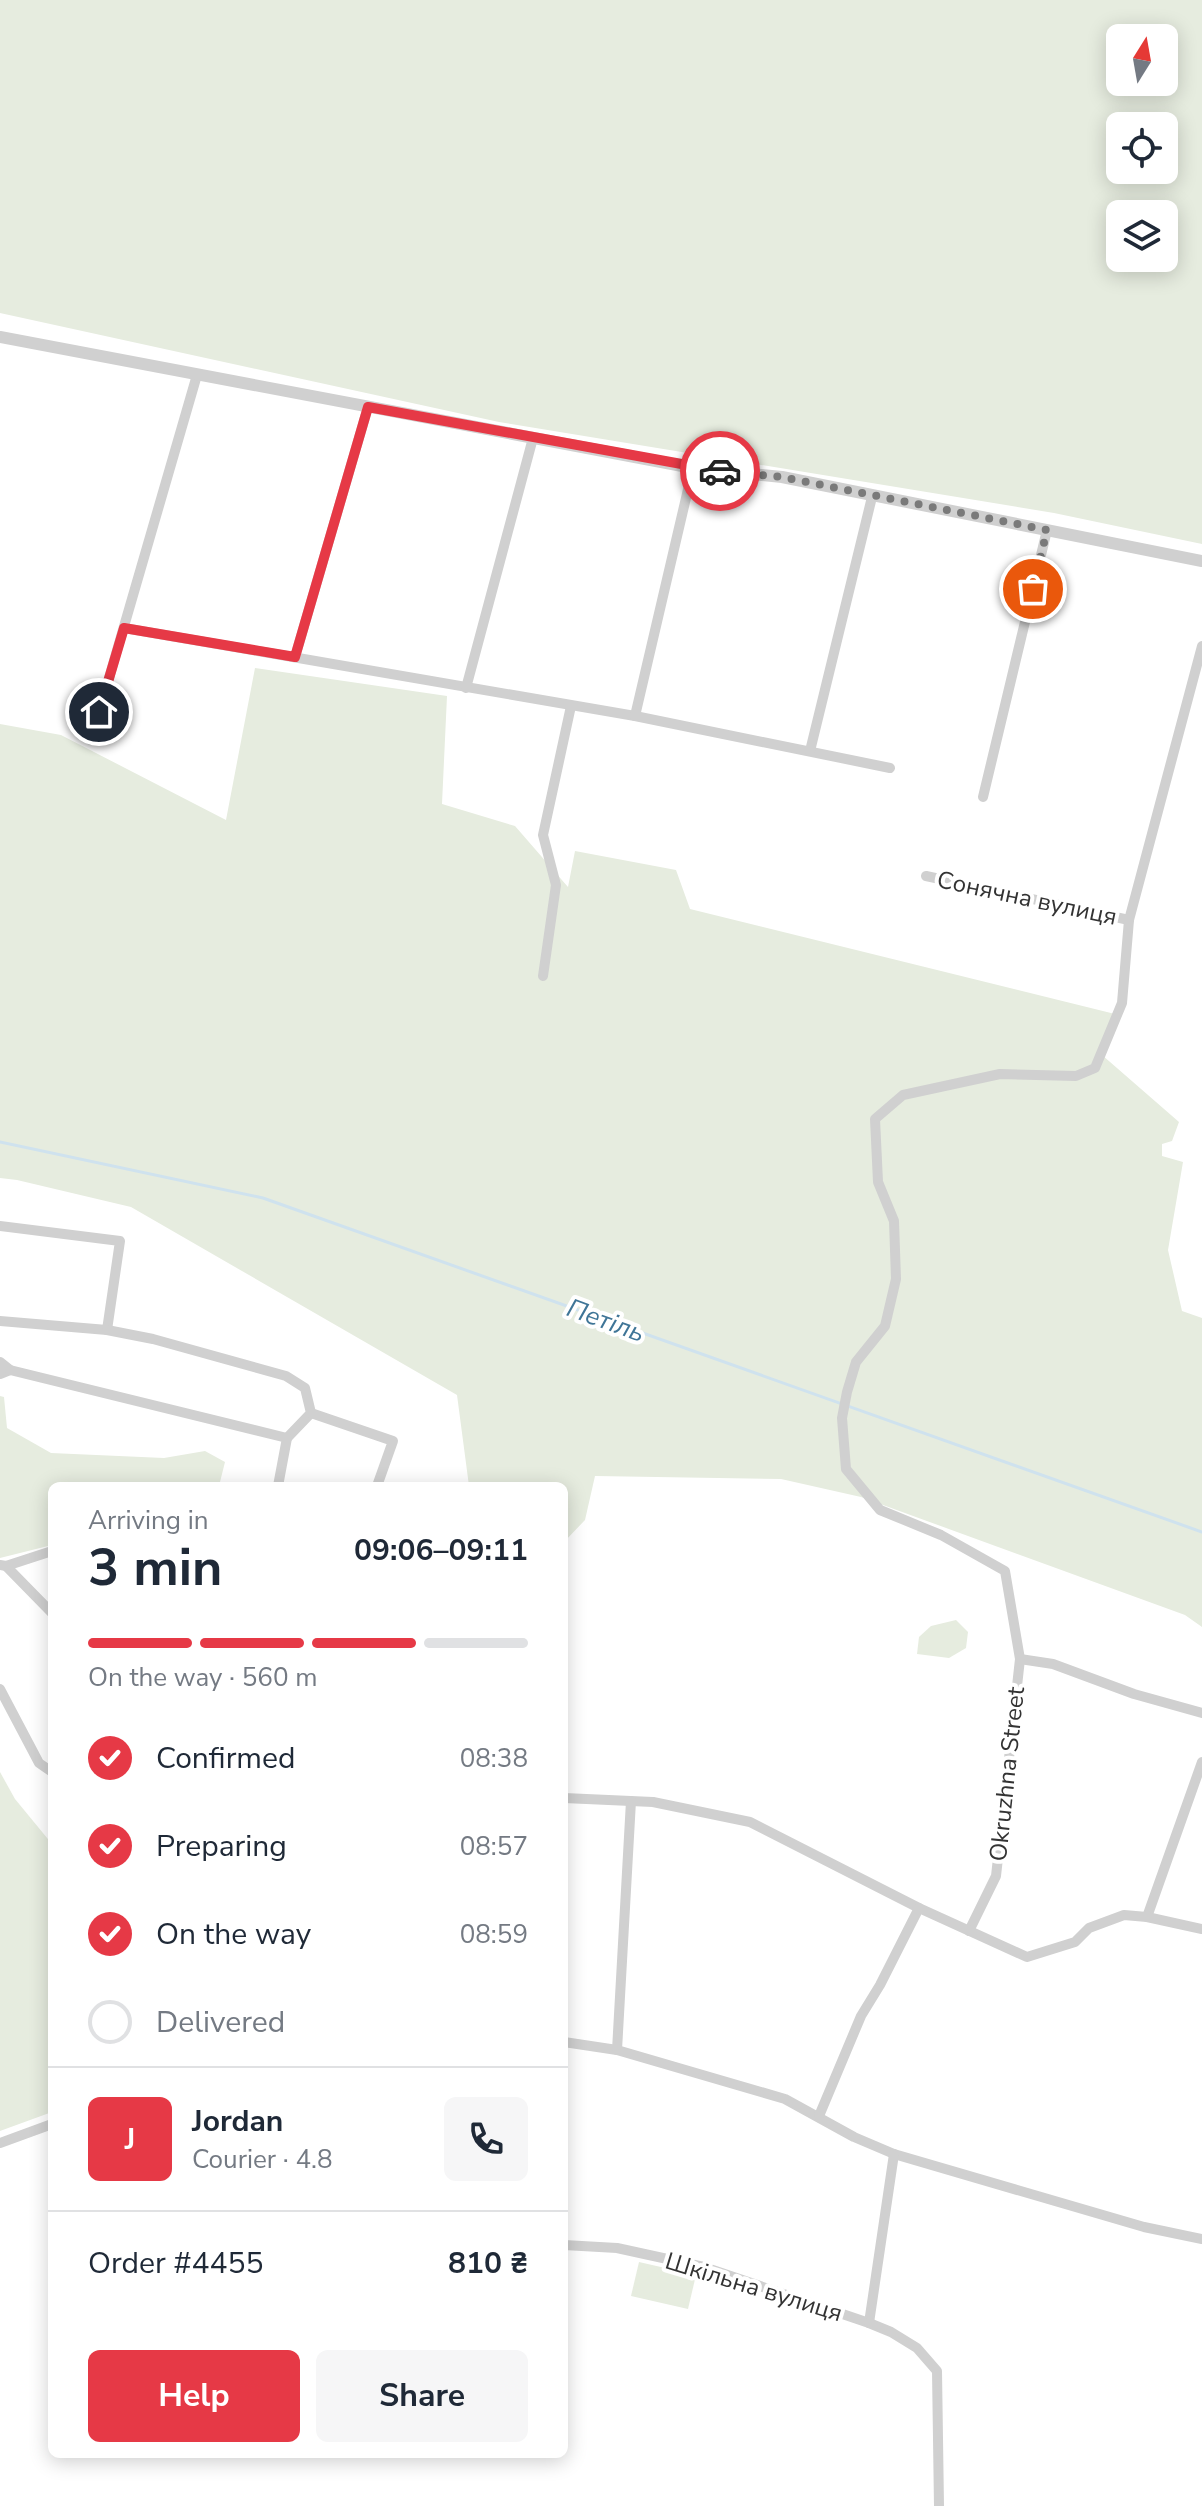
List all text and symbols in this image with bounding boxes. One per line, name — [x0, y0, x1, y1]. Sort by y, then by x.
north arrow — [1106, 24, 1178, 96]
map controls — [1106, 24, 1178, 272]
button: locate — [1106, 112, 1178, 184]
button: layers — [1106, 200, 1178, 272]
courier — [680, 431, 760, 511]
icon: car — [698, 449, 742, 493]
pin — [999, 555, 1067, 623]
icon: bag — [1011, 567, 1055, 611]
pin — [65, 678, 133, 746]
icon: home — [77, 690, 121, 734]
street label: Сонячна вулиця — [934, 863, 1120, 933]
water label: Петіль — [562, 1290, 650, 1351]
text: Arriving in — [88, 1503, 209, 1538]
text: 09:06–09:11 — [354, 1530, 528, 1571]
text: 3 min — [88, 1532, 223, 1603]
text: On the way · 560 m — [88, 1660, 317, 1695]
street label: Okruzhna Street — [982, 1685, 1032, 1863]
icon: check — [88, 1736, 132, 1780]
text: Confirmed — [156, 1738, 296, 1779]
text: 08:38 — [460, 1741, 528, 1776]
icon: check — [88, 1824, 132, 1868]
text: Preparing — [156, 1826, 287, 1867]
text: 08:57 — [460, 1829, 528, 1864]
icon: check — [88, 1912, 132, 1956]
text: On the way — [156, 1914, 311, 1955]
text: 08:59 — [460, 1917, 528, 1952]
text: Delivered — [156, 2002, 285, 2043]
button: phone — [444, 2097, 528, 2181]
text: Jordan — [192, 2101, 283, 2142]
text: J — [125, 2119, 135, 2160]
text: Courier · 4.8 — [192, 2142, 333, 2177]
text: Order #4455 — [88, 2243, 263, 2284]
text: 810 ₴ — [448, 2243, 528, 2284]
street label: Шкільна вулиця — [662, 2245, 846, 2329]
button: Help — [88, 2350, 300, 2442]
button: Share — [316, 2350, 528, 2442]

